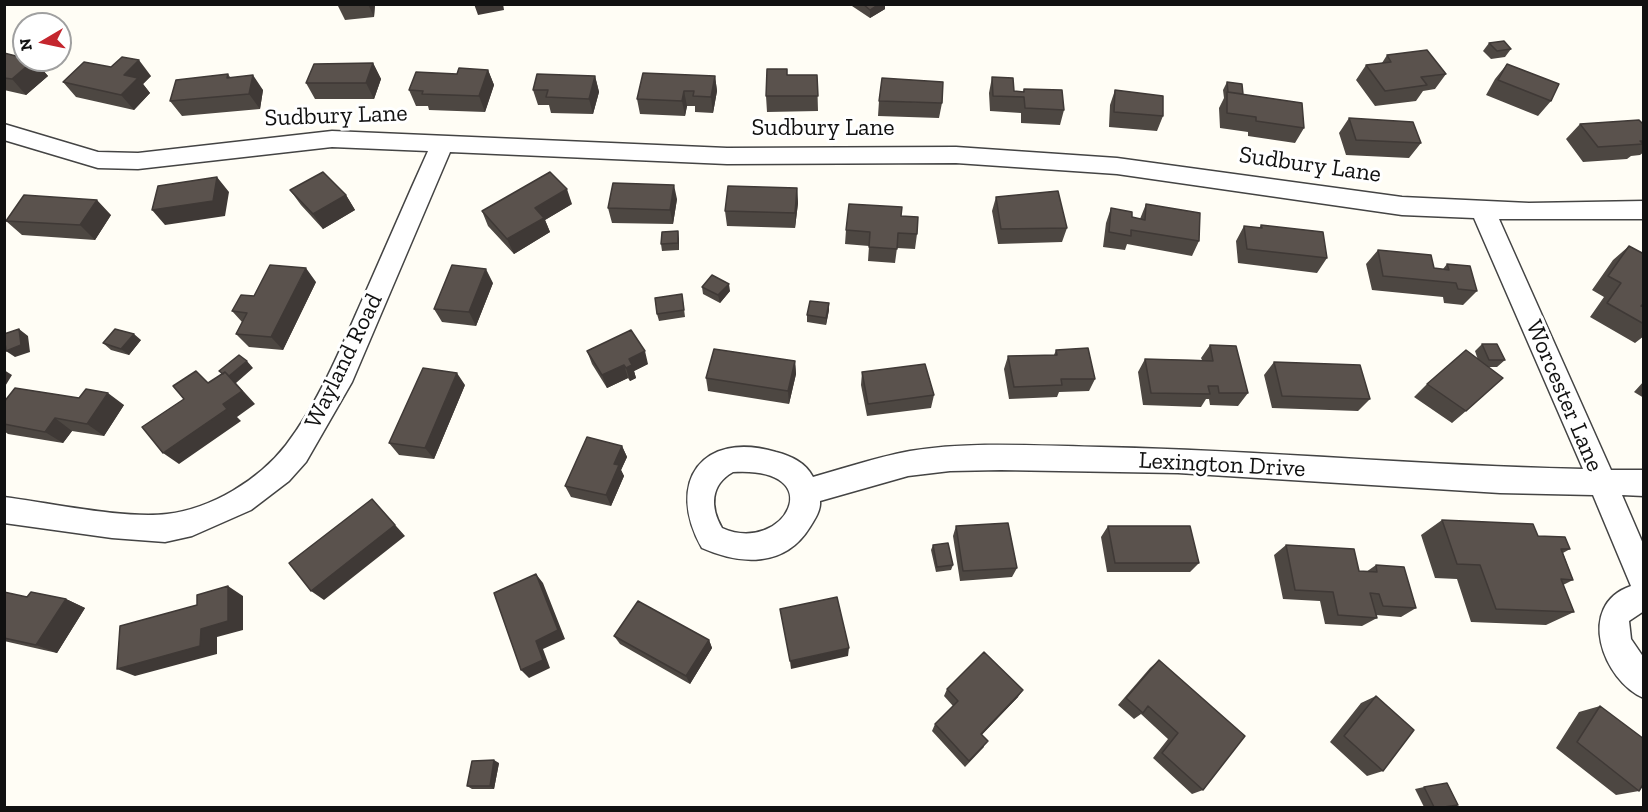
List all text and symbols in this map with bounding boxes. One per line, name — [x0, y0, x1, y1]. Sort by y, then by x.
north arrow — [12, 12, 72, 72]
text: N — [15, 37, 36, 52]
street label: Sudbury Lane — [264, 99, 408, 133]
street label: Sudbury Lane — [751, 114, 895, 142]
street label: Sudbury Lane — [1237, 141, 1383, 189]
street label: Wayland Road — [299, 289, 389, 433]
street label: Worcester Lane — [1519, 316, 1609, 476]
street label: Lexington Drive — [1138, 446, 1306, 484]

